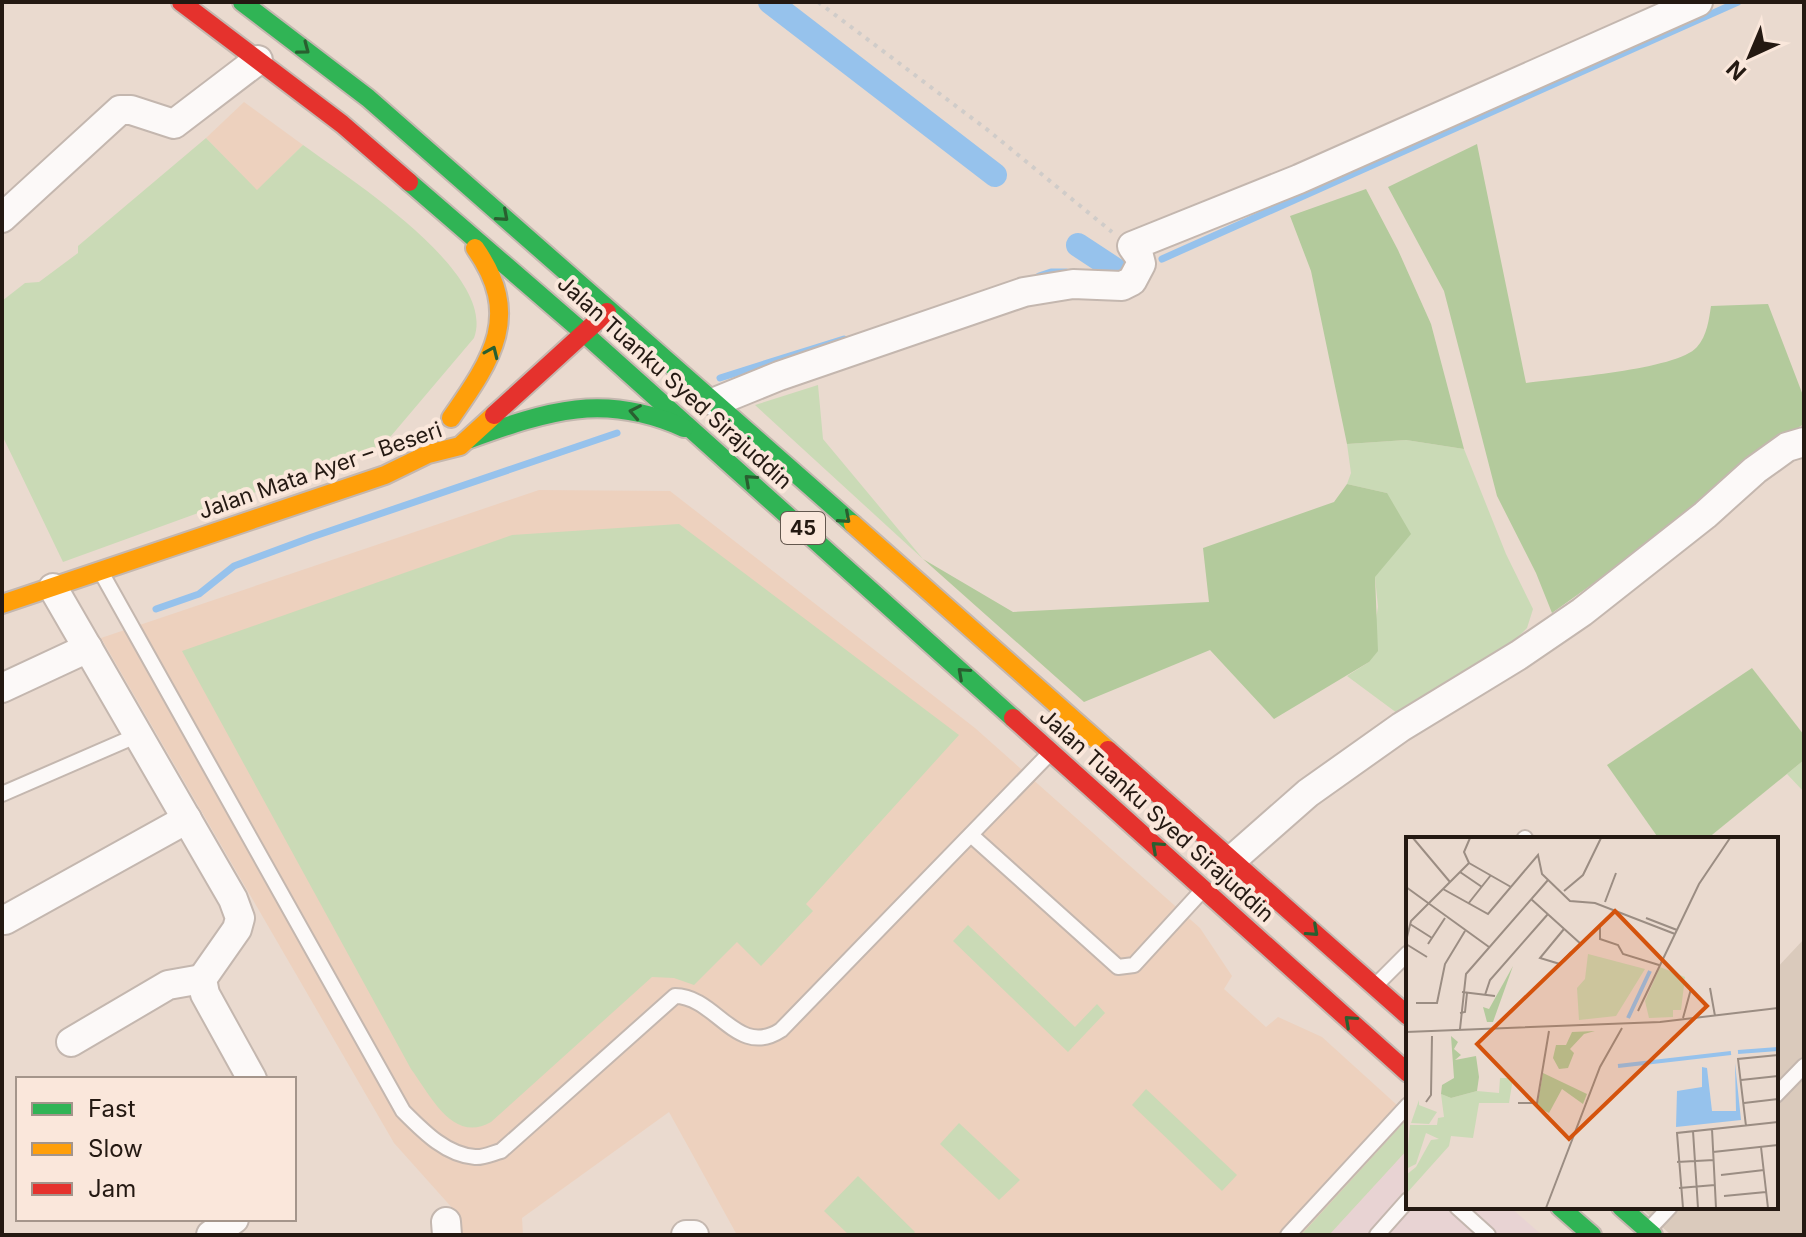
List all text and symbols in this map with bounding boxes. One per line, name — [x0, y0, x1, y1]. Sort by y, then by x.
north arrow — [1710, 16, 1790, 96]
one-way arrow — [295, 39, 310, 54]
text: N — [1721, 55, 1751, 86]
one-way arrow — [494, 206, 509, 221]
street label: Jalan Tuanku Syed Sirajuddin — [553, 270, 797, 494]
one-way arrow — [482, 345, 498, 360]
one-way arrow — [628, 404, 642, 421]
street label: Jalan Mata Ayer – Beseri — [195, 416, 445, 524]
one-way arrow — [745, 474, 759, 489]
one-way arrow — [836, 508, 851, 522]
road number: 45 — [781, 512, 825, 544]
one-way arrow — [958, 668, 973, 683]
street label: Jalan Tuanku Syed Sirajuddin — [1035, 703, 1279, 927]
inset map — [1406, 837, 1778, 1209]
one-way arrow — [1151, 842, 1166, 857]
one-way arrow — [1303, 921, 1318, 935]
one-way arrow — [1345, 1015, 1359, 1030]
legend — [16, 1077, 296, 1221]
text: Fast — [88, 1094, 136, 1123]
text: Slow — [88, 1134, 143, 1163]
text: Jam — [88, 1174, 136, 1203]

